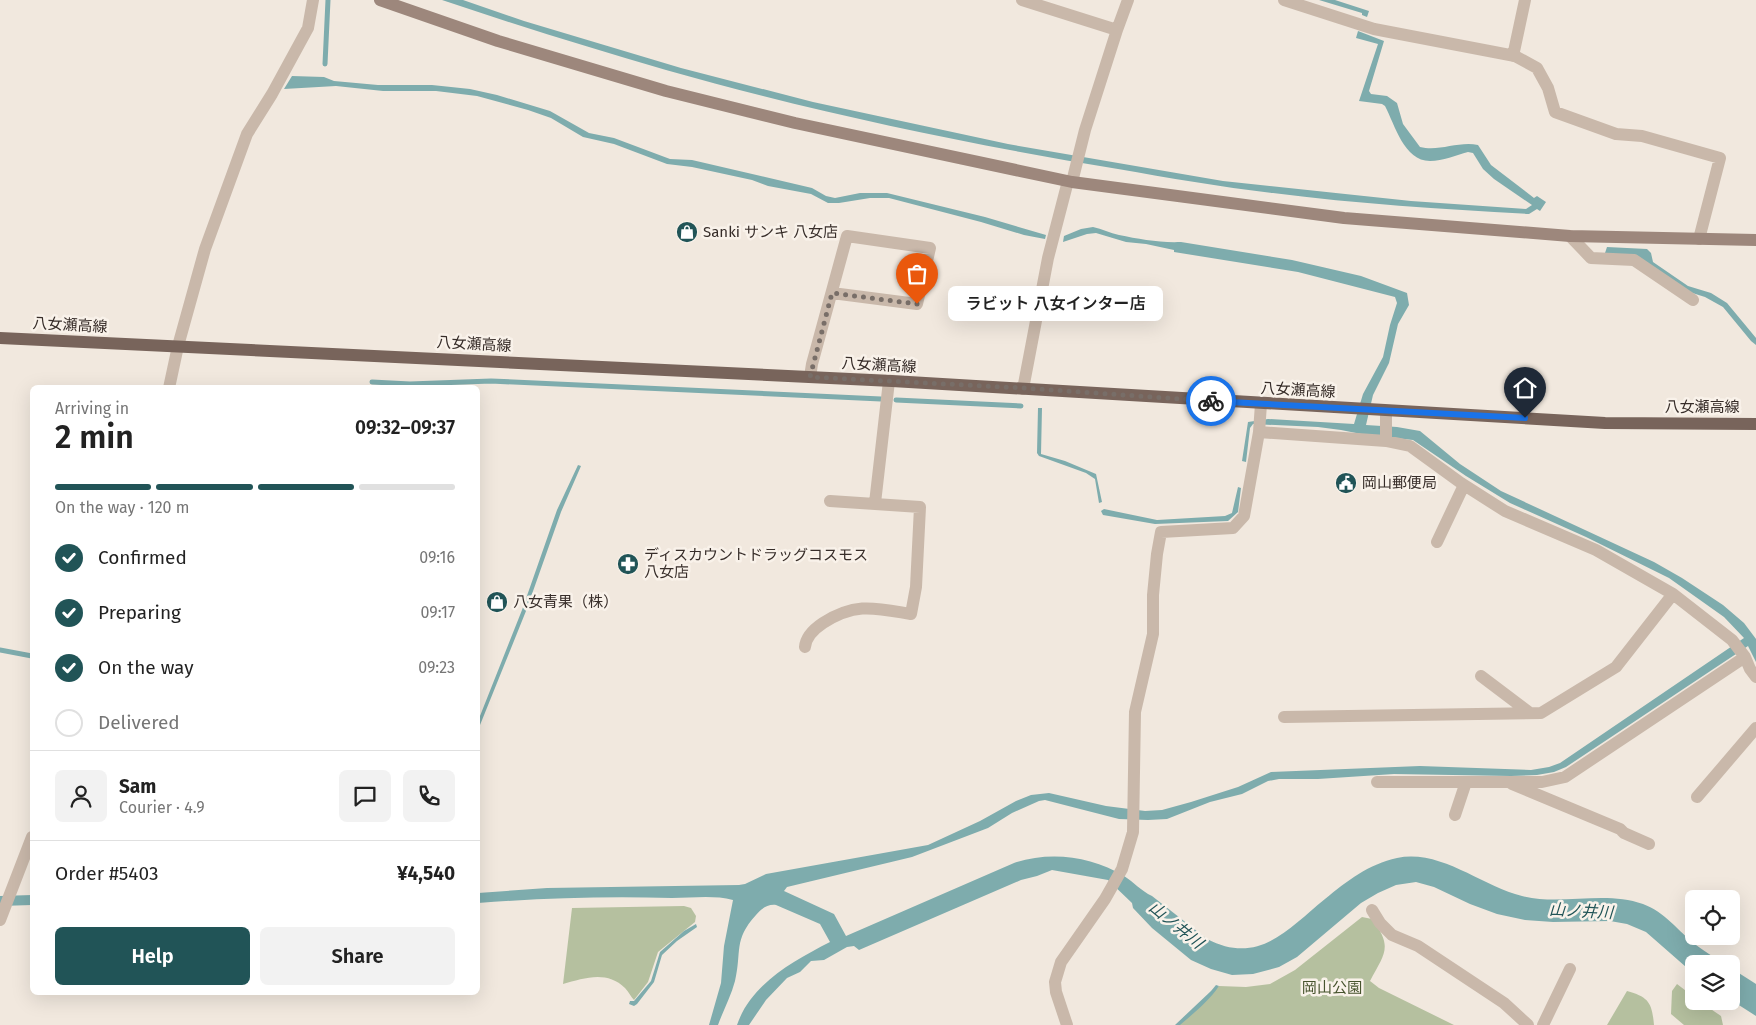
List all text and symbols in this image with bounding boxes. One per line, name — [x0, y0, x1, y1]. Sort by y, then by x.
shop icon: Sanki サンキ 八女店 — [675, 220, 699, 244]
place label: Sanki サンキ 八女店 — [703, 223, 838, 241]
pin — [896, 253, 938, 304]
icon: bag — [903, 260, 931, 288]
callout: ラビット 八女インター店 — [947, 286, 1162, 322]
text: ラビット 八女インター店 — [966, 294, 1145, 313]
street label: 八女瀬高線 — [32, 314, 108, 336]
street label: 八女瀬高線 — [436, 333, 512, 355]
street label: 八女瀬高線 — [841, 354, 917, 376]
pin — [1504, 367, 1546, 418]
icon: home — [1511, 374, 1539, 402]
courier — [1186, 376, 1236, 426]
street label: 八女瀬高線 — [1260, 379, 1336, 401]
icon: bike — [1197, 387, 1225, 415]
street label: 八女瀬高線 — [1664, 398, 1740, 416]
text: Arriving in — [55, 399, 129, 418]
text: 09:32–09:37 — [355, 416, 455, 439]
text: 2 min — [55, 418, 134, 456]
public building icon: 岡山郵便局 — [1334, 471, 1358, 495]
place label: 岡山郵便局 — [1362, 474, 1437, 492]
text: On the way · 120 m — [55, 498, 189, 517]
icon: check — [55, 544, 83, 572]
text: Confirmed — [98, 546, 187, 569]
place label: ディスカウントドラッグコスモス 八女店 — [644, 546, 868, 581]
text: 09:16 — [419, 548, 455, 567]
pharmacy icon: ディスカウントドラッグコスモス 八女店 — [616, 552, 640, 576]
shop icon: 八女青果（株） — [485, 590, 509, 614]
place label: 八女青果（株） — [513, 593, 618, 611]
icon: check — [55, 599, 83, 627]
text: Preparing — [98, 601, 181, 624]
text: 09:17 — [421, 603, 455, 622]
icon: check — [55, 654, 83, 682]
text: On the way — [98, 656, 194, 679]
text: 09:23 — [418, 658, 455, 677]
text: Delivered — [98, 711, 180, 734]
button: person — [55, 770, 107, 822]
button: chat — [339, 770, 391, 822]
button: phone — [403, 770, 455, 822]
text: Sam — [119, 775, 156, 798]
text: Courier · 4.9 — [119, 798, 205, 817]
text: Order #5403 — [55, 862, 158, 885]
text: ¥4,540 — [397, 862, 455, 885]
map controls — [1685, 890, 1740, 1010]
button: locate — [1685, 890, 1740, 945]
water label: 山ノ井川 — [1145, 897, 1208, 954]
water label: 山ノ井川 — [1549, 900, 1615, 922]
button: Help — [55, 927, 250, 985]
button: Share — [260, 927, 455, 985]
button: layers — [1685, 955, 1740, 1010]
park label: 岡山公園 — [1302, 979, 1362, 997]

